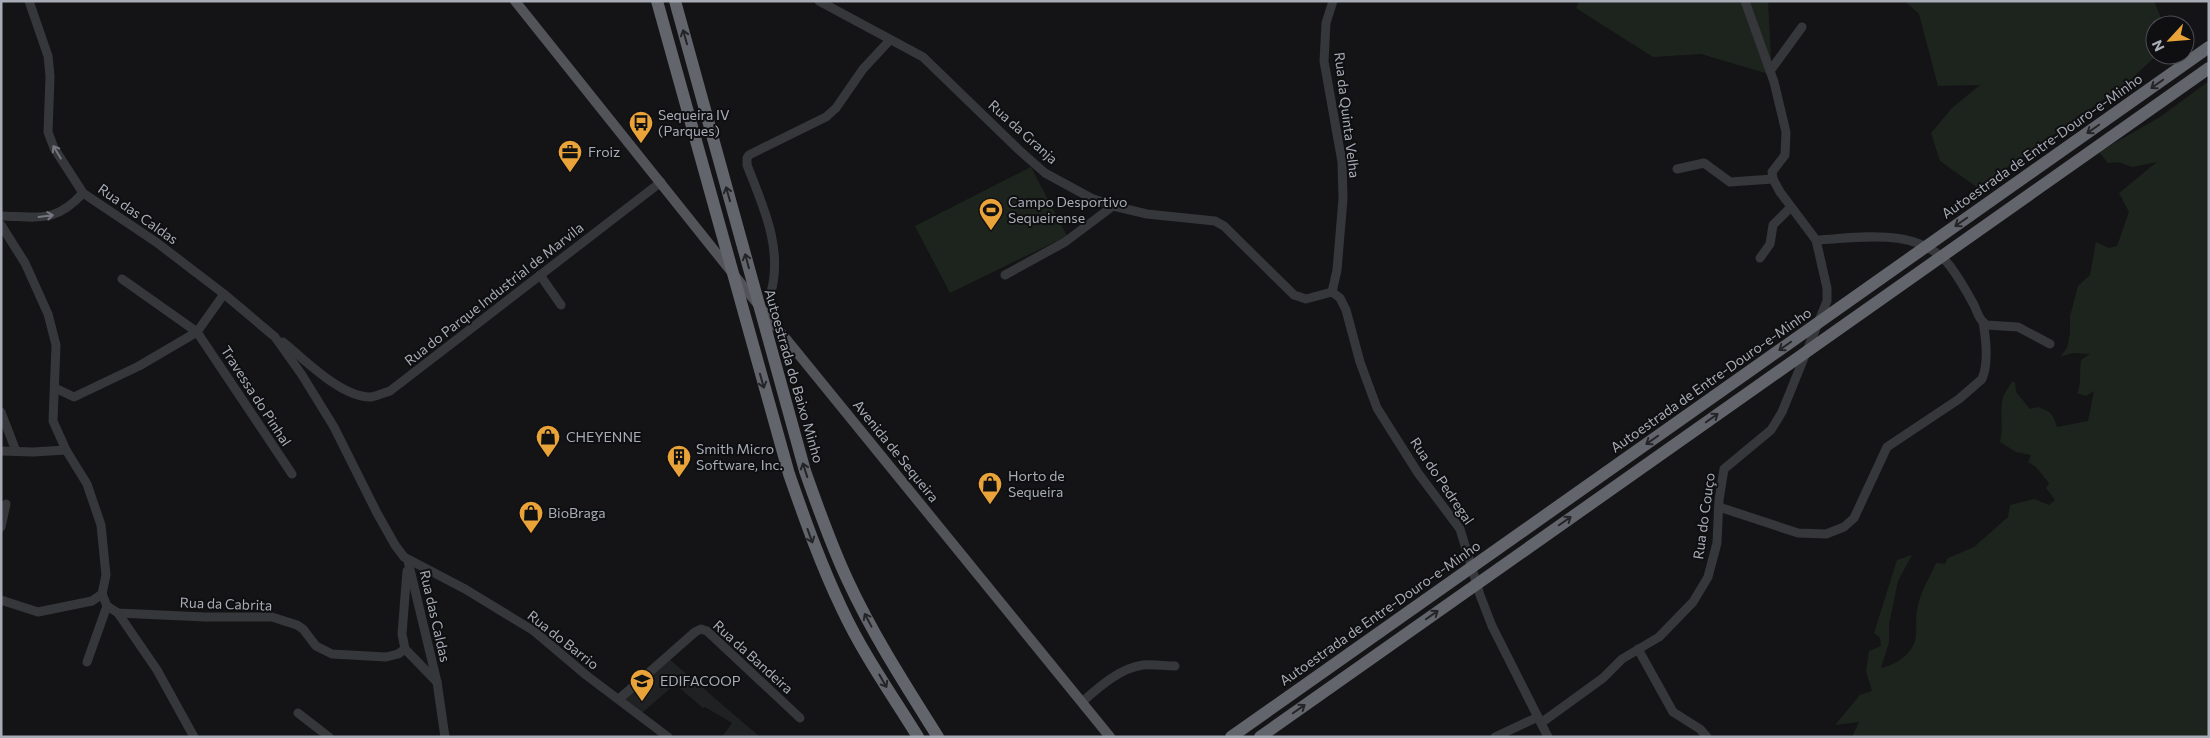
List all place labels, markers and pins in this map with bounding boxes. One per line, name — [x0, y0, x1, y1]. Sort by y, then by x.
place label: Sequeira IV (Parques) — [658, 106, 730, 139]
bus stop icon: Sequeira IV (Parques) — [628, 110, 654, 144]
office icon: Froiz — [557, 139, 583, 173]
place label: Froiz — [588, 143, 620, 160]
place label: Campo Desportivo Sequeirense — [1008, 193, 1127, 226]
sports icon: Campo Desportivo Sequeirense — [978, 197, 1004, 231]
shop icon: CHEYENNE — [535, 424, 561, 458]
place label: CHEYENNE — [566, 428, 641, 445]
place label: Smith Micro Software, Inc. — [696, 440, 783, 473]
building icon: Smith Micro Software, Inc. — [666, 444, 692, 478]
place label: Horto de Sequeira — [1008, 467, 1065, 500]
shop icon: Horto de Sequeira — [977, 471, 1003, 505]
shop icon: BioBraga — [518, 500, 544, 534]
place label: BioBraga — [548, 504, 606, 521]
school or university icon: EDIFACOOP — [629, 668, 655, 702]
place label: EDIFACOOP — [660, 672, 741, 689]

